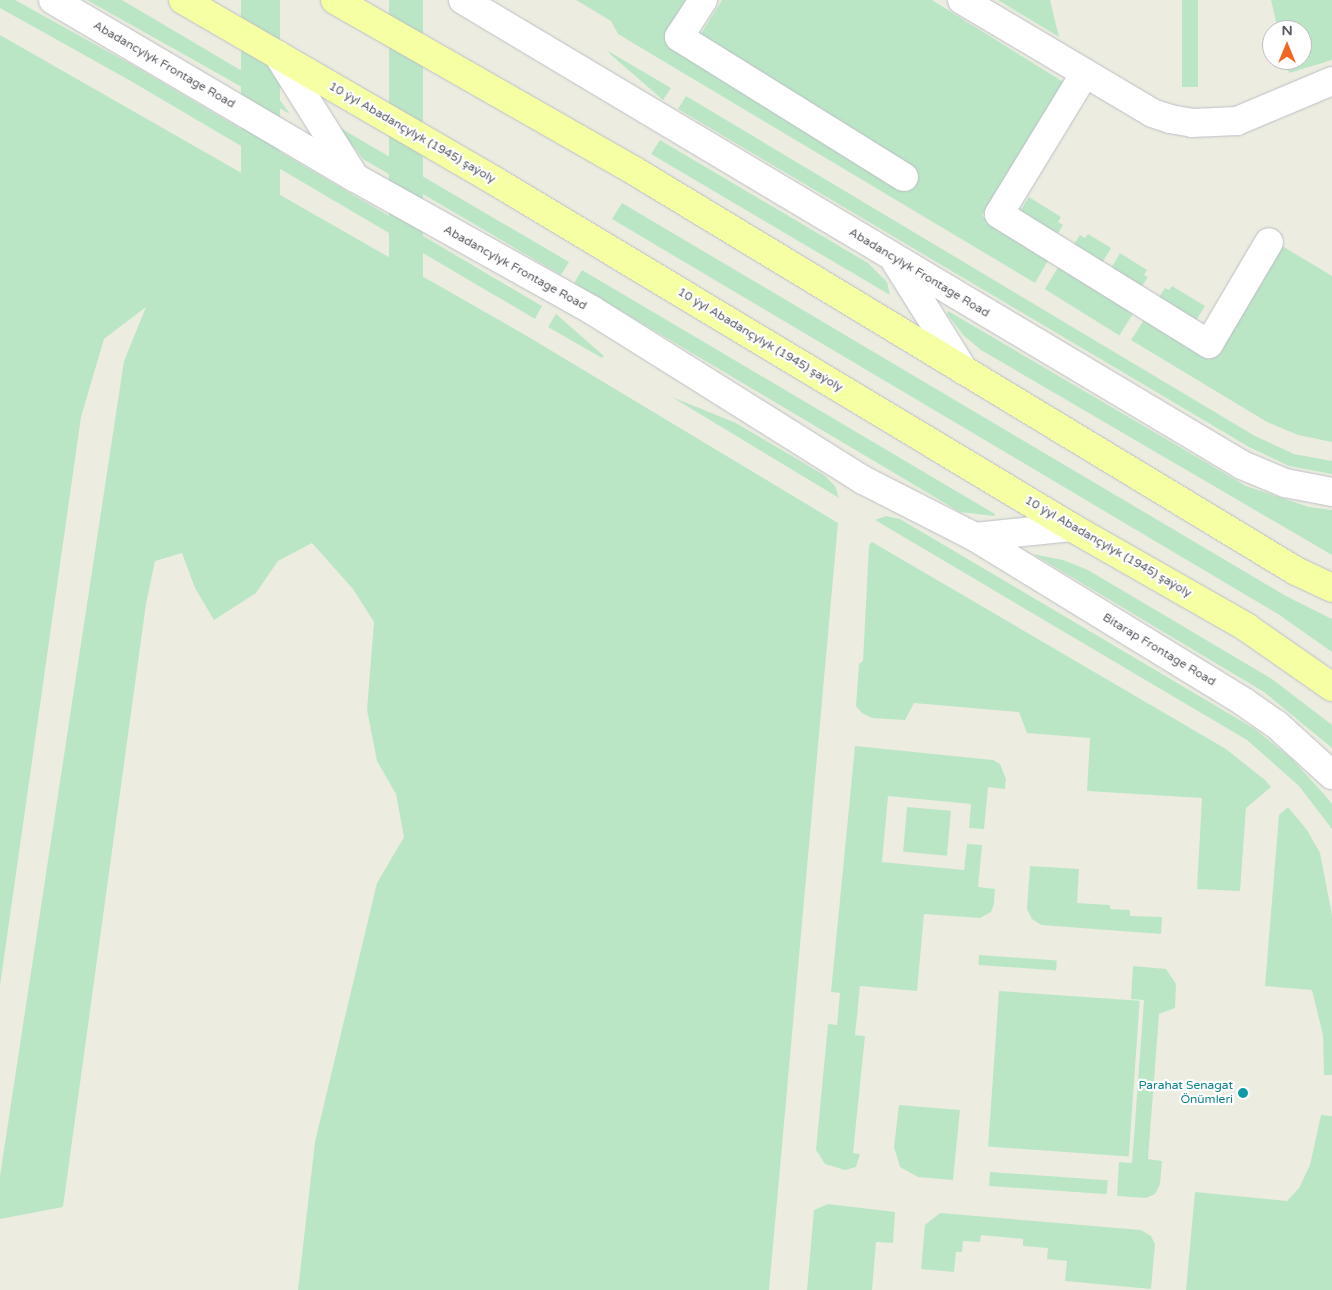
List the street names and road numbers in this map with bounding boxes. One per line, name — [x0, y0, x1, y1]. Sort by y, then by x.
street label: Abadancylyk Frontage Road — [90, 18, 238, 112]
street label: 10 ýyl Abadançylyk (1945) şaýoly — [326, 79, 498, 187]
street label: Abadancylyk Frontage Road — [441, 223, 589, 313]
street label: Abadancylyk Frontage Road — [846, 225, 992, 321]
street label: 10 ýyl Abadançylyk (1945) şaýoly — [675, 285, 845, 395]
street label: 10 ýyl Abadançylyk (1945) şaýoly — [1022, 493, 1194, 601]
street label: Bitarap Frontage Road — [1100, 611, 1218, 689]

